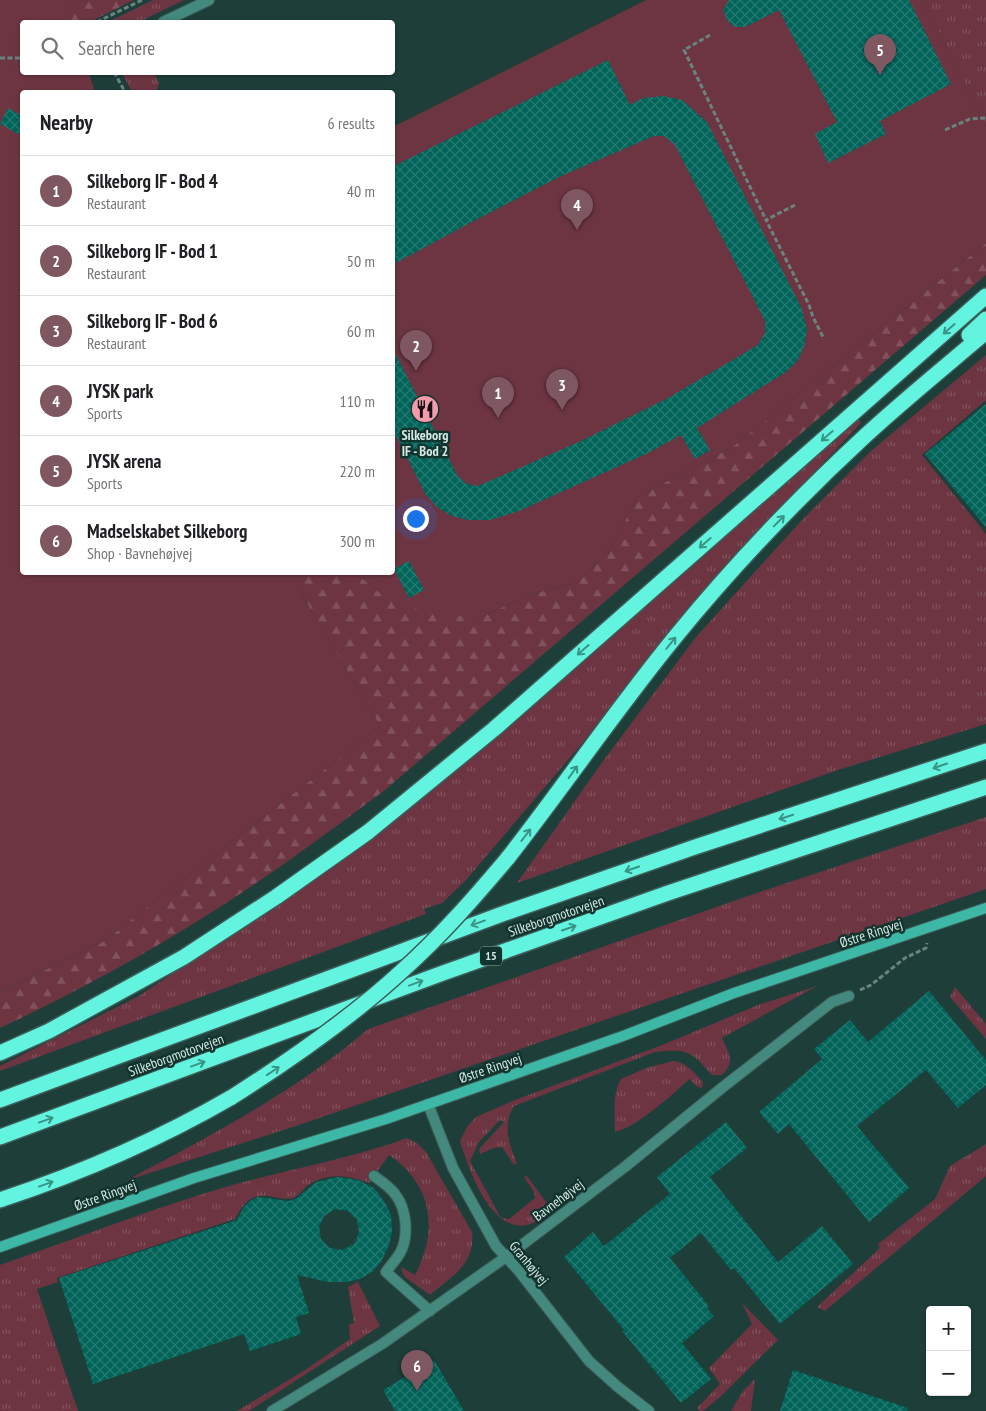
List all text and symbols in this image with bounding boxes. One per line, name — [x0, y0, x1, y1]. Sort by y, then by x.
search box — [20, 20, 395, 75]
icon: search — [38, 34, 66, 62]
pin: 5 — [864, 34, 896, 75]
text: Search here — [78, 36, 155, 60]
text: Nearby — [40, 109, 93, 136]
text: 6 results — [328, 113, 375, 133]
text: Silkeborg IF - Bod 4 — [87, 169, 218, 193]
text: 1 — [52, 181, 60, 201]
text: 40 m — [347, 181, 375, 201]
pin: 4 — [561, 189, 593, 230]
text: Restaurant — [87, 193, 146, 213]
text: Silkeborg IF - Bod 1 — [87, 239, 218, 263]
text: 2 — [52, 251, 60, 271]
text: 50 m — [347, 251, 375, 271]
text: Restaurant — [87, 263, 146, 283]
text: Silkeborg IF - Bod 6 — [87, 309, 218, 333]
text: 3 — [52, 321, 60, 341]
text: 60 m — [347, 321, 375, 341]
one-way arrow — [943, 323, 956, 334]
pin: 2 — [400, 330, 432, 371]
text: Restaurant — [87, 333, 146, 353]
pin: 3 — [546, 369, 578, 410]
pin: 1 — [482, 377, 514, 418]
text: JYSK park — [87, 379, 153, 403]
text: 4 — [52, 391, 60, 411]
text: 110 m — [340, 391, 375, 411]
restaurant icon: Silkeborg IF - Bod 2 — [410, 394, 440, 424]
text: Sports — [87, 403, 122, 423]
place label: Silkeborg IF - Bod 2 — [401, 426, 449, 460]
one-way arrow — [821, 430, 834, 442]
text: JYSK arena — [87, 449, 161, 473]
text: 5 — [52, 461, 60, 481]
text: 220 m — [340, 461, 375, 481]
text: Sports — [87, 473, 122, 493]
your location — [403, 506, 429, 532]
one-way arrow — [773, 515, 785, 528]
text: Madselskabet Silkeborg — [87, 519, 247, 543]
text: 6 — [52, 531, 60, 551]
text: 300 m — [340, 531, 375, 551]
one-way arrow — [699, 537, 712, 549]
text: Shop · Bavnehøjvej — [87, 543, 192, 563]
one-way arrow — [665, 637, 676, 650]
one-way arrow — [577, 644, 590, 656]
one-way arrow — [932, 762, 948, 771]
one-way arrow — [567, 766, 578, 779]
one-way arrow — [778, 813, 794, 823]
one-way arrow — [520, 829, 531, 842]
one-way arrow — [624, 865, 640, 874]
street label: Silkeborgmotorvejen — [506, 891, 606, 941]
street label: Østre Ringvej — [837, 914, 905, 952]
one-way arrow — [471, 919, 486, 928]
one-way arrow — [561, 923, 576, 932]
road number: 15 — [480, 946, 502, 966]
one-way arrow — [408, 978, 423, 987]
street label: Silkeborgmotorvejen — [126, 1029, 226, 1081]
street label: Østre Ringvej — [456, 1049, 524, 1087]
one-way arrow — [190, 1058, 205, 1068]
one-way arrow — [266, 1066, 280, 1076]
one-way arrow — [38, 1115, 53, 1124]
street label: Østre Ringvej — [71, 1175, 139, 1215]
street label: Bavnehøjvej — [529, 1175, 587, 1225]
one-way arrow — [38, 1179, 53, 1188]
street label: Granhøjvej — [505, 1237, 553, 1289]
map controls — [926, 1306, 971, 1396]
button: + — [926, 1306, 971, 1351]
pin: 6 — [401, 1350, 433, 1391]
button: − — [926, 1351, 971, 1396]

